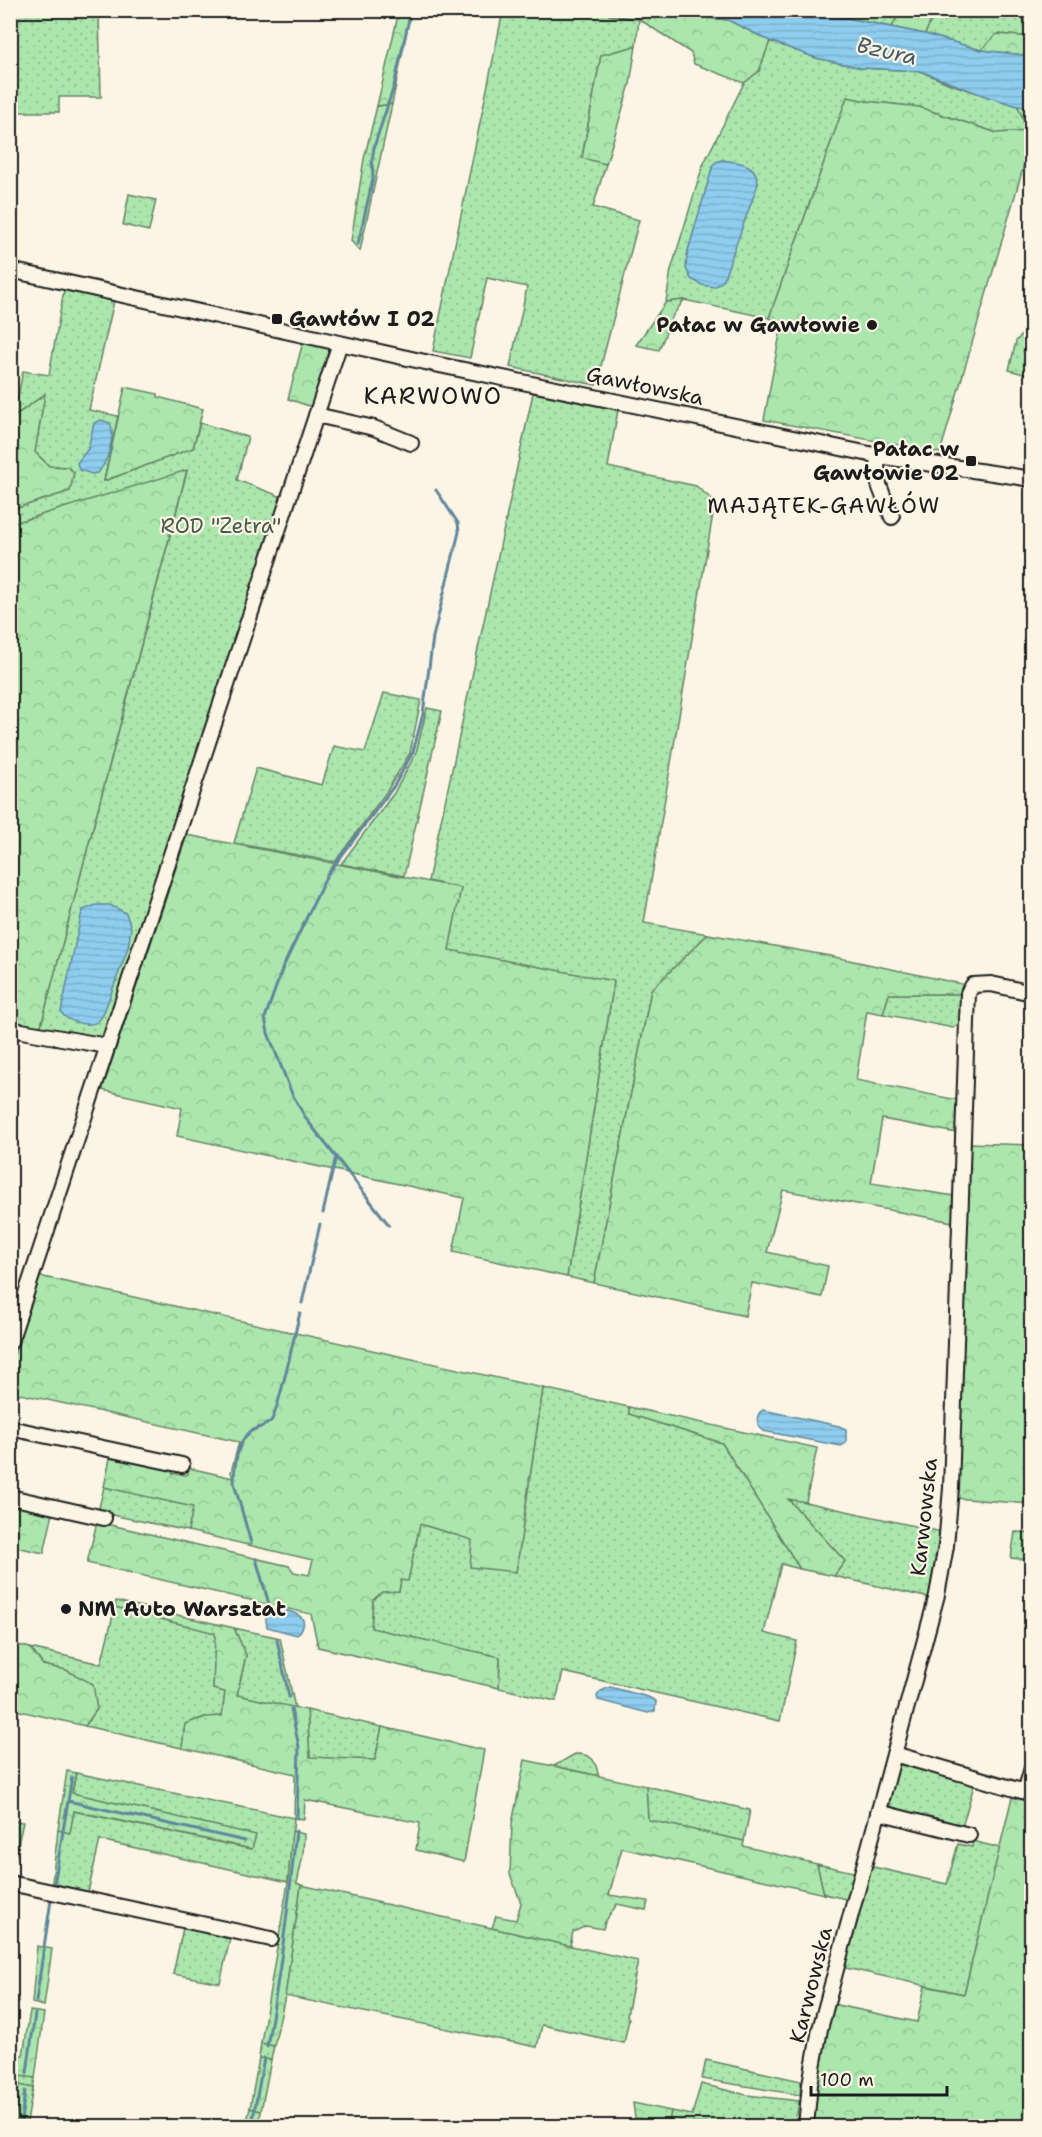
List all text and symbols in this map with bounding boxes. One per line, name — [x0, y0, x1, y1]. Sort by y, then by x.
water label: Bzura — [854, 30, 920, 72]
place label: Gawłów I 02 — [289, 305, 435, 333]
place label: Pałac w Gawłowie — [656, 311, 860, 339]
marker: Gawłów I 02 — [270, 312, 284, 326]
marker: Pałac w Gawłowie — [865, 318, 879, 332]
street label: Gawłowska — [584, 360, 706, 412]
district label: KARWOWO — [363, 380, 503, 412]
place label: Pałac w Gawłowie 02 — [813, 435, 959, 487]
marker: Pałac w Gawłowie 02 — [964, 454, 978, 468]
district label: MAJĄTEK-GAWŁÓW — [707, 491, 941, 520]
park label: ROD "Zetra" — [161, 512, 281, 540]
street label: Karwowska — [904, 1457, 944, 1577]
place label: NM Auto Warsztat — [78, 1595, 286, 1623]
marker: NM Auto Warsztat — [59, 1602, 73, 1616]
street label: Karwowska — [783, 1924, 839, 2046]
scale bar — [811, 2059, 948, 2097]
text: 100 m — [820, 2068, 874, 2092]

